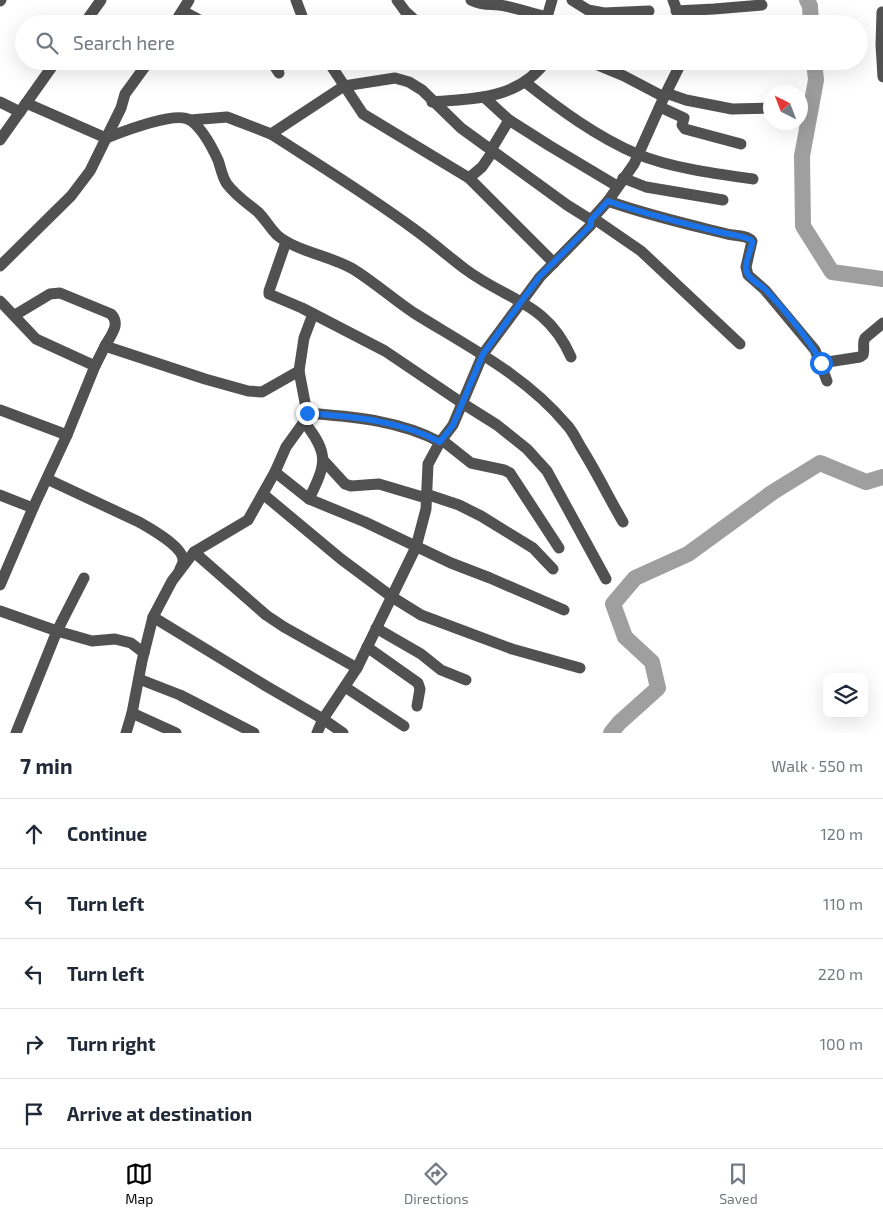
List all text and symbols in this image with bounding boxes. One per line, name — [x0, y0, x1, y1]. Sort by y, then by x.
search box — [15, 15, 868, 70]
icon: search — [33, 29, 61, 57]
text: Search here — [73, 31, 175, 54]
north arrow — [763, 85, 808, 130]
route start — [810, 352, 833, 375]
route end — [296, 402, 319, 425]
map controls — [823, 673, 868, 718]
button: layers — [823, 673, 868, 718]
text: 7 min — [20, 753, 73, 778]
text: Walk · 550 m — [771, 756, 863, 775]
icon: ahead — [20, 820, 48, 848]
text: Continue — [67, 822, 147, 845]
text: 120 m — [820, 824, 863, 843]
icon: left — [20, 890, 48, 918]
text: Turn left — [67, 892, 144, 915]
text: 110 m — [823, 894, 863, 913]
icon: left — [20, 960, 48, 988]
text: Turn left — [67, 962, 144, 985]
text: 220 m — [818, 964, 863, 983]
icon: right — [20, 1030, 48, 1058]
text: Turn right — [67, 1032, 155, 1055]
text: 100 m — [820, 1034, 863, 1053]
icon: arrive — [20, 1100, 48, 1128]
text: Arrive at destination — [67, 1102, 252, 1125]
tab: Map — [125, 1160, 153, 1207]
tab: Directions — [404, 1160, 469, 1207]
tab: Saved — [719, 1160, 758, 1207]

